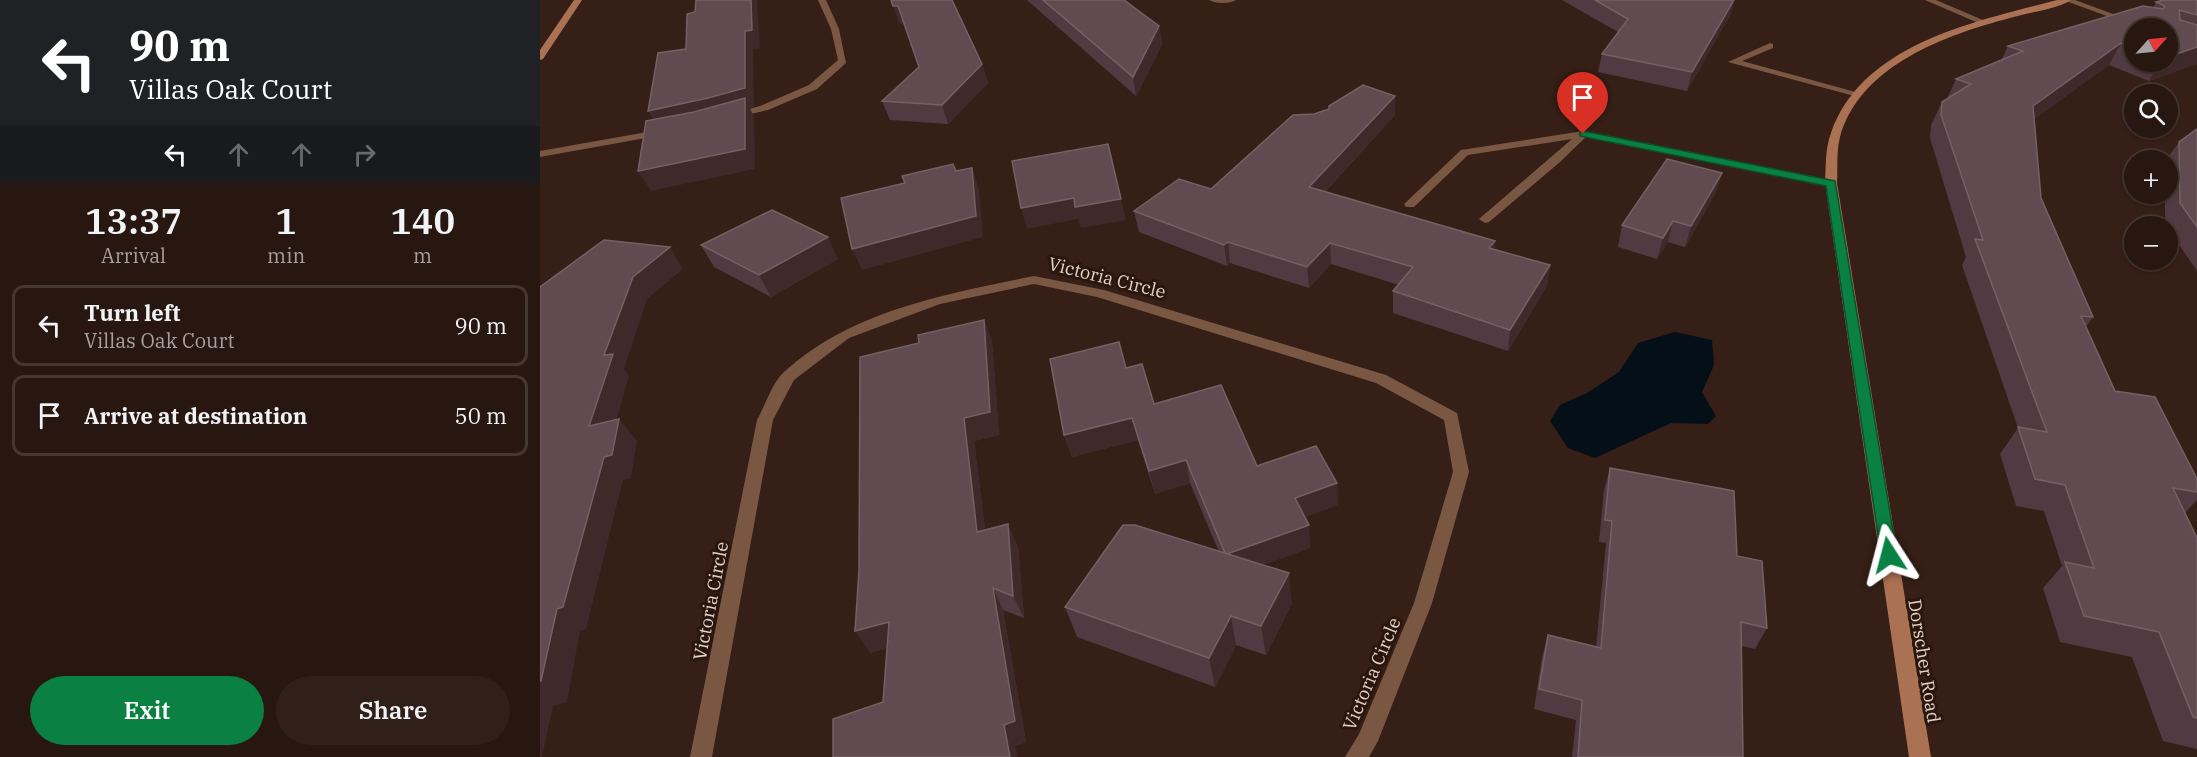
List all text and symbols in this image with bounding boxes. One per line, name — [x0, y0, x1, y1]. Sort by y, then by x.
text: 90 m — [129, 18, 230, 73]
north arrow — [2124, 18, 2178, 72]
map controls — [2124, 18, 2178, 270]
icon: left — [30, 24, 108, 102]
text: Villas Oak Court — [129, 71, 332, 106]
pin — [1557, 72, 1608, 134]
icon: arrive — [1566, 81, 1599, 114]
button: search — [2124, 84, 2178, 138]
icon: left — [159, 138, 192, 171]
icon: ahead — [222, 138, 255, 171]
icon: ahead — [285, 138, 318, 171]
icon: right — [348, 138, 381, 171]
button: + — [2124, 150, 2178, 204]
text: 13:37 — [85, 197, 182, 244]
text: 1 — [275, 197, 297, 244]
text: 140 — [390, 197, 455, 244]
button: − — [2124, 216, 2178, 270]
text: Arrival — [101, 242, 166, 269]
text: min — [267, 242, 305, 269]
text: m — [413, 242, 432, 269]
street label: Victoria Circle — [1046, 252, 1168, 303]
text: Turn left — [84, 298, 180, 327]
icon: left — [33, 309, 66, 342]
text: 90 m — [455, 311, 507, 340]
text: Villas Oak Court — [84, 327, 235, 354]
icon: arrive — [33, 399, 66, 432]
text: Arrive at destination — [84, 401, 307, 430]
text: 50 m — [455, 401, 507, 430]
position arrow — [1857, 523, 1921, 587]
street label: Victoria Circle — [688, 540, 733, 662]
street label: Dorscher Road — [1903, 597, 1946, 724]
street label: Victoria Circle — [1337, 614, 1406, 734]
button: Exit — [30, 676, 264, 745]
button: Share — [276, 676, 510, 745]

